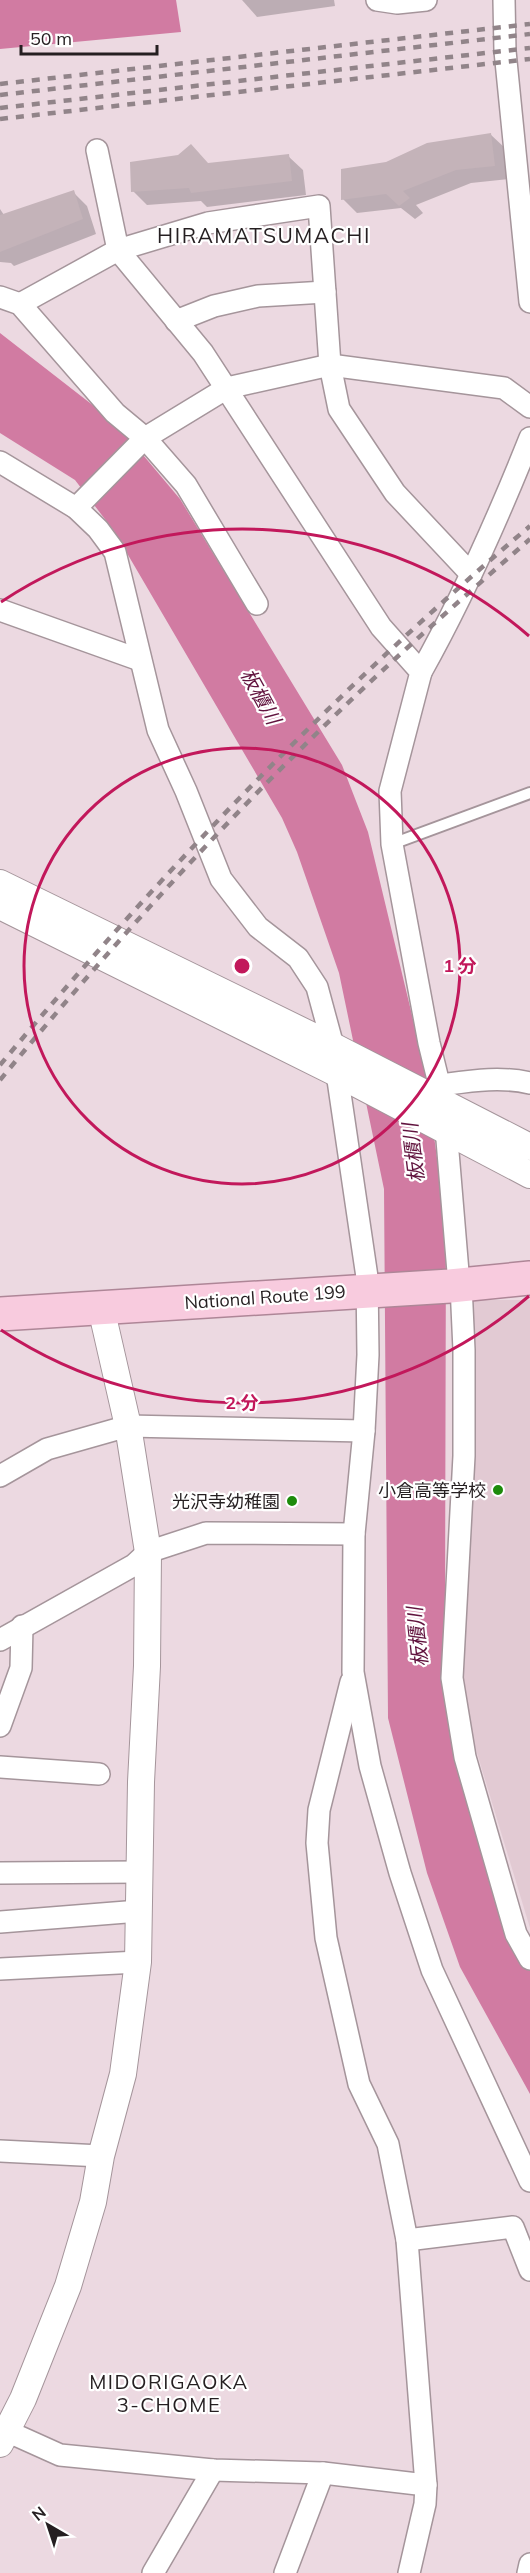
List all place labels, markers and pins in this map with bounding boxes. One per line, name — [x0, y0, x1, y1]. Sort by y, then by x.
centre of rings — [232, 956, 252, 976]
place label: 小倉高等学校 — [378, 1479, 486, 1502]
marker: 小倉高等学校 — [491, 1483, 505, 1497]
place label: 光沢寺幼稚園 — [172, 1490, 280, 1513]
marker: 光沢寺幼稚園 — [285, 1494, 299, 1508]

